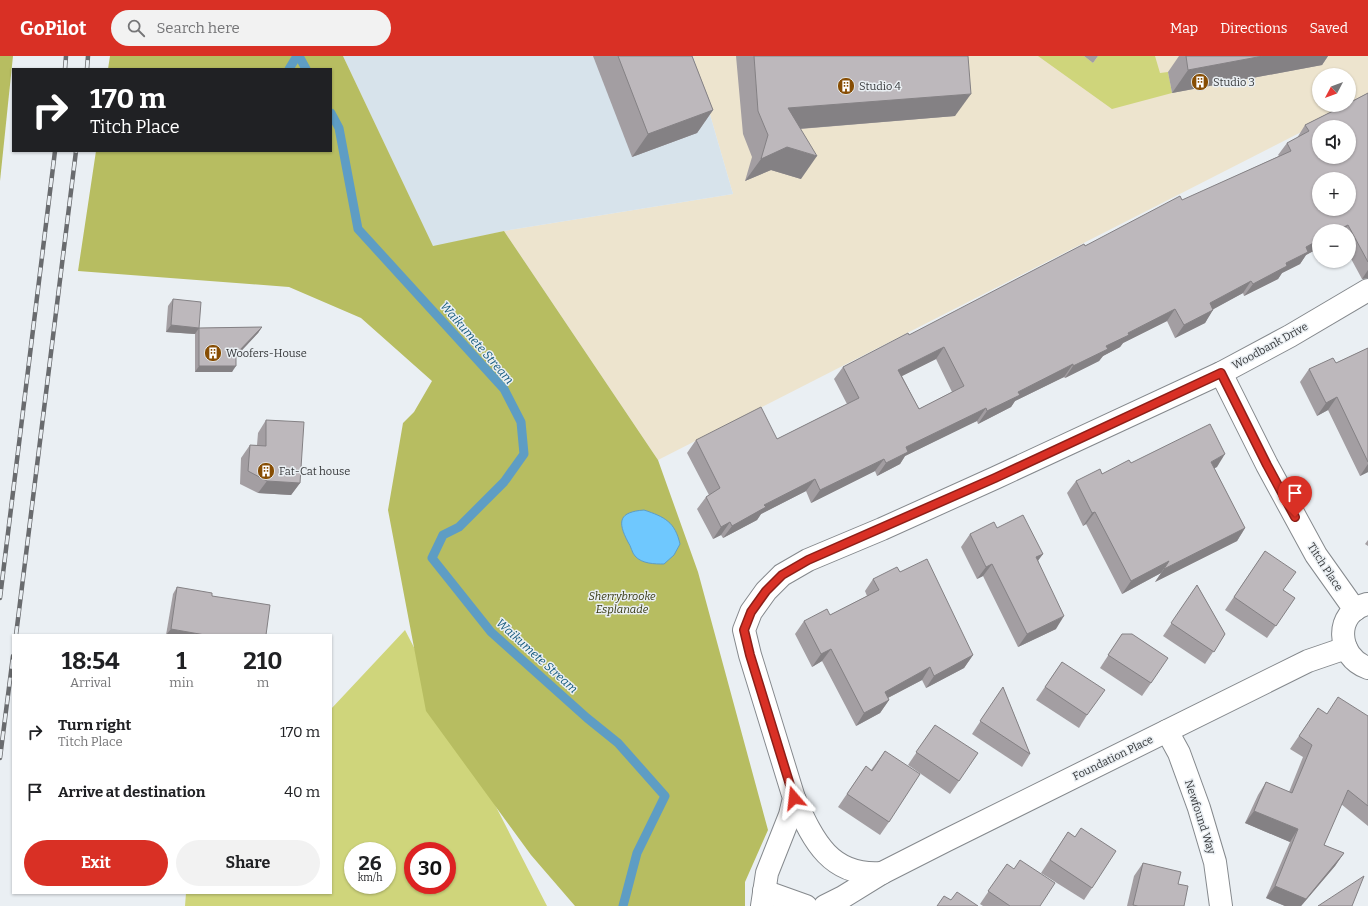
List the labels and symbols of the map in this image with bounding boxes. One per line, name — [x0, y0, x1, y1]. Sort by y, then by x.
north arrow — [1312, 68, 1356, 112]
building icon: Studio 3 — [1190, 72, 1210, 92]
building icon: Studio 4 — [836, 76, 856, 96]
place label: Studio 3 — [1213, 76, 1255, 89]
place label: Studio 4 — [859, 80, 902, 93]
water label: Waikumete Stream — [438, 299, 517, 387]
street label: Woodbank Drive — [1230, 320, 1310, 372]
building icon: Woofers-House — [203, 343, 223, 363]
place label: Woofers-House — [226, 347, 307, 360]
building icon: Fat-Cat house — [256, 461, 276, 481]
place label: Fat-Cat house — [279, 465, 350, 478]
pin — [1278, 476, 1312, 517]
street label: Titch Place — [1305, 541, 1345, 593]
park label: Sherrybrooke Esplanade — [588, 590, 656, 616]
water label: Waikumete Stream — [494, 616, 580, 696]
street label: Foundation Place — [1071, 733, 1155, 783]
position arrow — [773, 777, 815, 819]
street label: Newfound Way — [1182, 778, 1218, 856]
speed limit sign: 30 — [404, 842, 456, 894]

